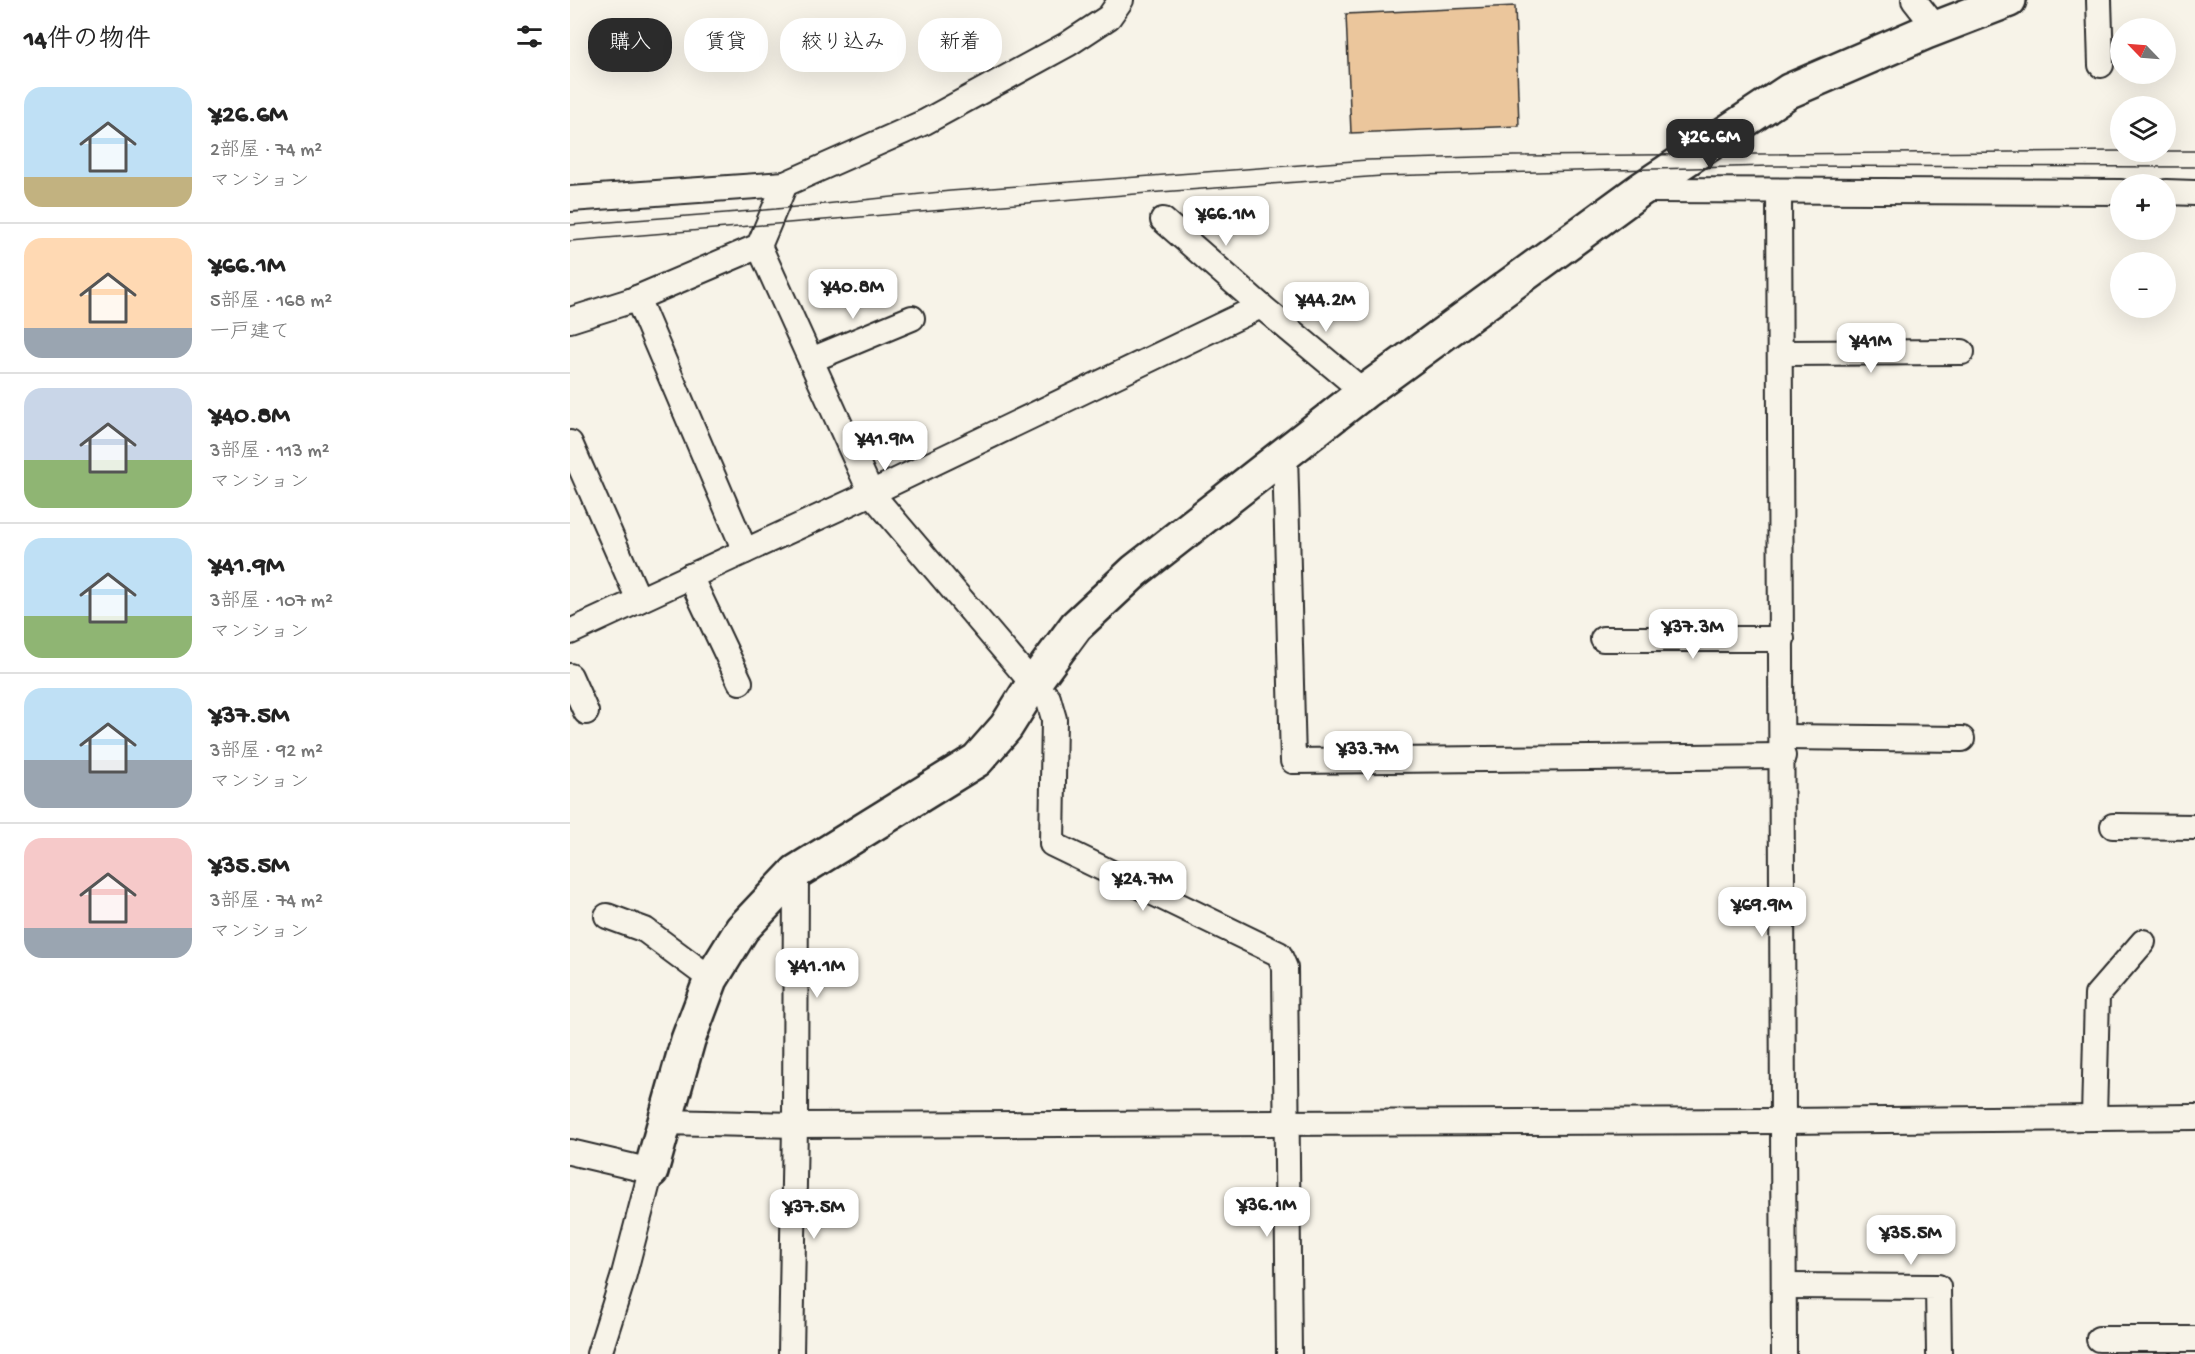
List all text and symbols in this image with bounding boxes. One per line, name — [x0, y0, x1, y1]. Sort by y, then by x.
chip: 購入 — [588, 18, 672, 72]
chip: 賃貸 — [684, 18, 768, 72]
chip: 絞り込み — [780, 18, 906, 72]
chip: 新着 — [918, 18, 1002, 72]
north arrow — [2110, 18, 2176, 84]
map controls — [2110, 18, 2176, 318]
icon: filters — [513, 20, 546, 53]
text: 14件の物件 — [24, 26, 151, 57]
button: layers — [2110, 96, 2176, 162]
text: ¥26.6M — [210, 101, 287, 132]
icon: home — [72, 111, 144, 183]
pin: ¥26.6M — [1661, 119, 1759, 170]
text: ¥26.6M — [1680, 127, 1740, 150]
text: 2部屋 · 74 m² — [210, 140, 322, 163]
text: マンション — [210, 171, 309, 194]
button: + — [2110, 174, 2176, 240]
pin: ¥66.1M — [1177, 196, 1275, 247]
text: ¥66.1M — [1197, 204, 1255, 227]
text: ¥66.1M — [210, 252, 285, 283]
button: − — [2110, 252, 2176, 318]
icon: home — [72, 262, 144, 334]
pin: ¥40.8M — [804, 269, 902, 320]
text: ¥40.8M — [822, 277, 884, 300]
pin: ¥44.2M — [1277, 282, 1375, 333]
text: ¥44.2M — [1297, 290, 1355, 313]
text: 5部屋 · 168 m² — [210, 291, 332, 314]
text: 一戸建て — [210, 322, 290, 345]
pin: ¥41M — [1835, 323, 1907, 374]
text: ¥41M — [1851, 331, 1891, 354]
text: ¥40.8M — [210, 402, 290, 433]
icon: home — [72, 412, 144, 484]
pin: ¥41.9M — [836, 421, 934, 472]
text: ¥41.9M — [857, 429, 914, 452]
text: 3部屋 · 113 m² — [210, 441, 330, 464]
text: マンション — [210, 472, 309, 495]
text: ¥41.9M — [210, 552, 284, 583]
icon: home — [72, 562, 144, 634]
text: 3部屋 · 107 m² — [210, 591, 333, 614]
pin: ¥37.3M — [1644, 609, 1742, 660]
text: ¥37.3M — [1663, 617, 1723, 640]
text: マンション — [210, 622, 309, 645]
text: ¥37.5M — [210, 702, 289, 733]
icon: home — [72, 712, 144, 784]
pin: ¥33.7M — [1319, 731, 1417, 782]
text: ¥33.7M — [1338, 739, 1398, 762]
text: 3部屋 · 92 m² — [210, 741, 323, 764]
text: マンション — [210, 772, 309, 795]
text: ¥35.5M — [210, 852, 289, 883]
pin: ¥24.7M — [1094, 861, 1192, 912]
icon: home — [72, 862, 144, 934]
text: ¥24.7M — [1113, 869, 1173, 892]
pin: ¥69.9M — [1713, 887, 1811, 938]
text: 3部屋 · 74 m² — [210, 891, 323, 914]
text: ¥69.9M — [1732, 895, 1792, 918]
text: マンション — [210, 922, 309, 945]
pin: ¥41.1M — [768, 948, 866, 999]
text: ¥41.1M — [789, 956, 845, 979]
pin: ¥36.1M — [1218, 1187, 1316, 1238]
pin: ¥37.5M — [765, 1189, 863, 1240]
text: ¥36.1M — [1238, 1195, 1296, 1218]
text: ¥37.5M — [784, 1197, 844, 1220]
pin: ¥35.5M — [1862, 1215, 1960, 1266]
text: ¥35.5M — [1881, 1223, 1941, 1246]

